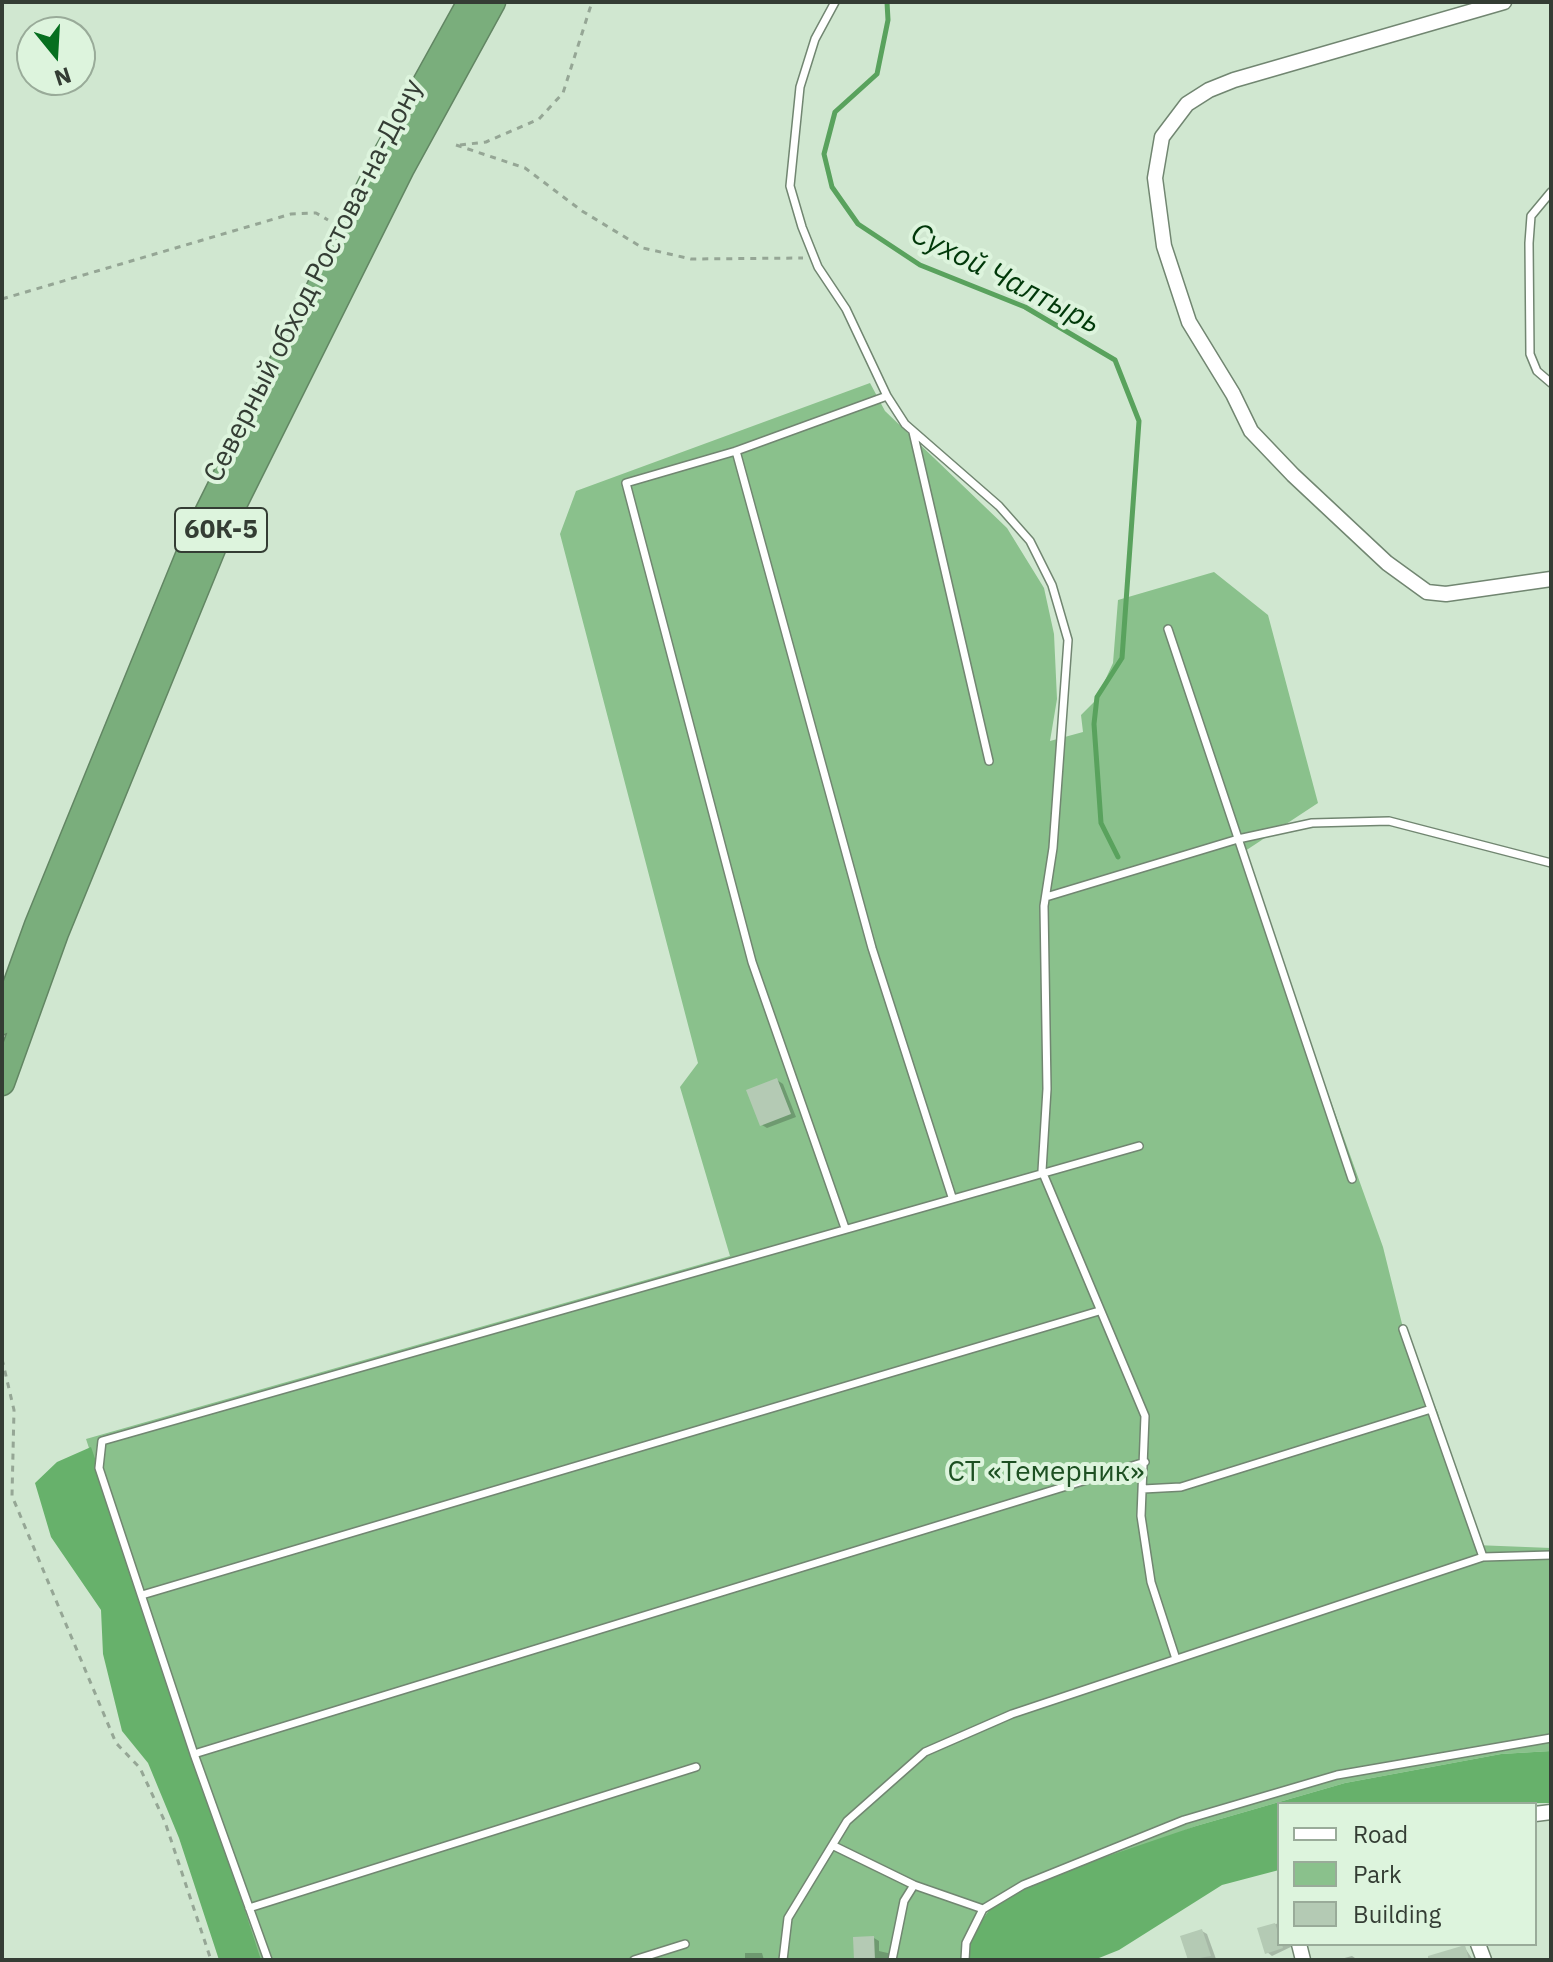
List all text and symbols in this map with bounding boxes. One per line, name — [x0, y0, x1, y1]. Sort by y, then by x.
north arrow — [16, 16, 96, 96]
text: N — [51, 61, 75, 94]
street label: Северный обход Ростова-на-Дону — [197, 74, 431, 488]
water label: Сухой Чалтырь — [905, 216, 1105, 342]
road number: 60К-5 — [175, 508, 267, 552]
park label: СТ «Темерник» — [948, 1456, 1144, 1490]
legend — [1277, 1802, 1537, 1946]
text: Road — [1353, 1818, 1408, 1850]
text: Park — [1353, 1858, 1402, 1890]
text: Building — [1353, 1898, 1441, 1930]

